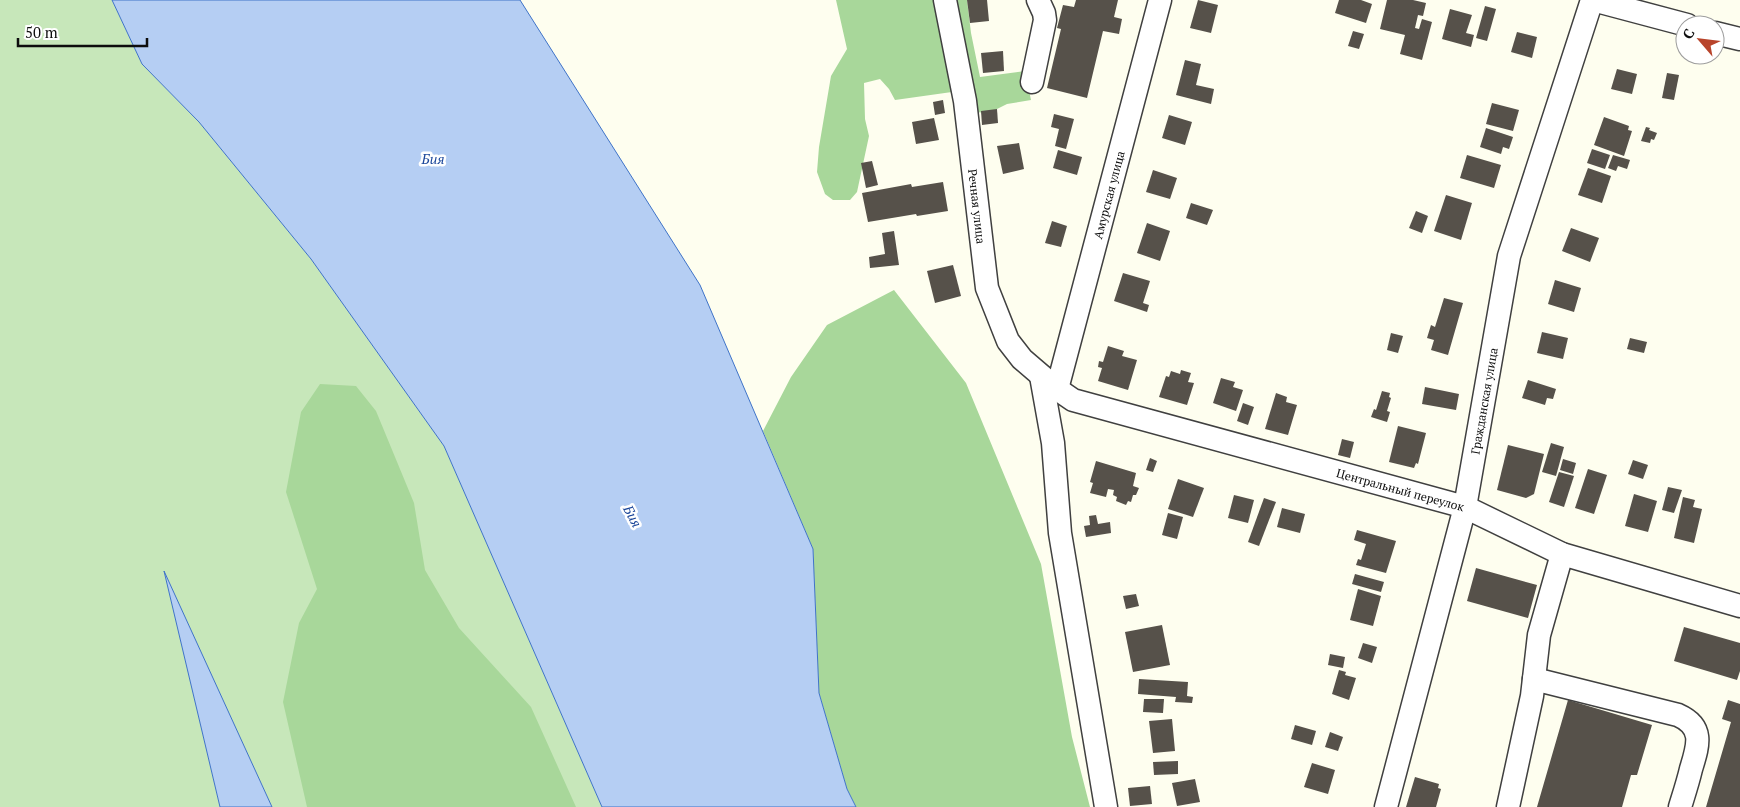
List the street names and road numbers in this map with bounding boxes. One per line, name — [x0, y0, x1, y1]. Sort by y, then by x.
street label: Амурская улица — [1090, 149, 1127, 240]
street label: Речная улица — [966, 168, 989, 245]
street label: Гражданская улица — [1467, 346, 1500, 455]
street label: Центральный переулок — [1335, 465, 1466, 514]

